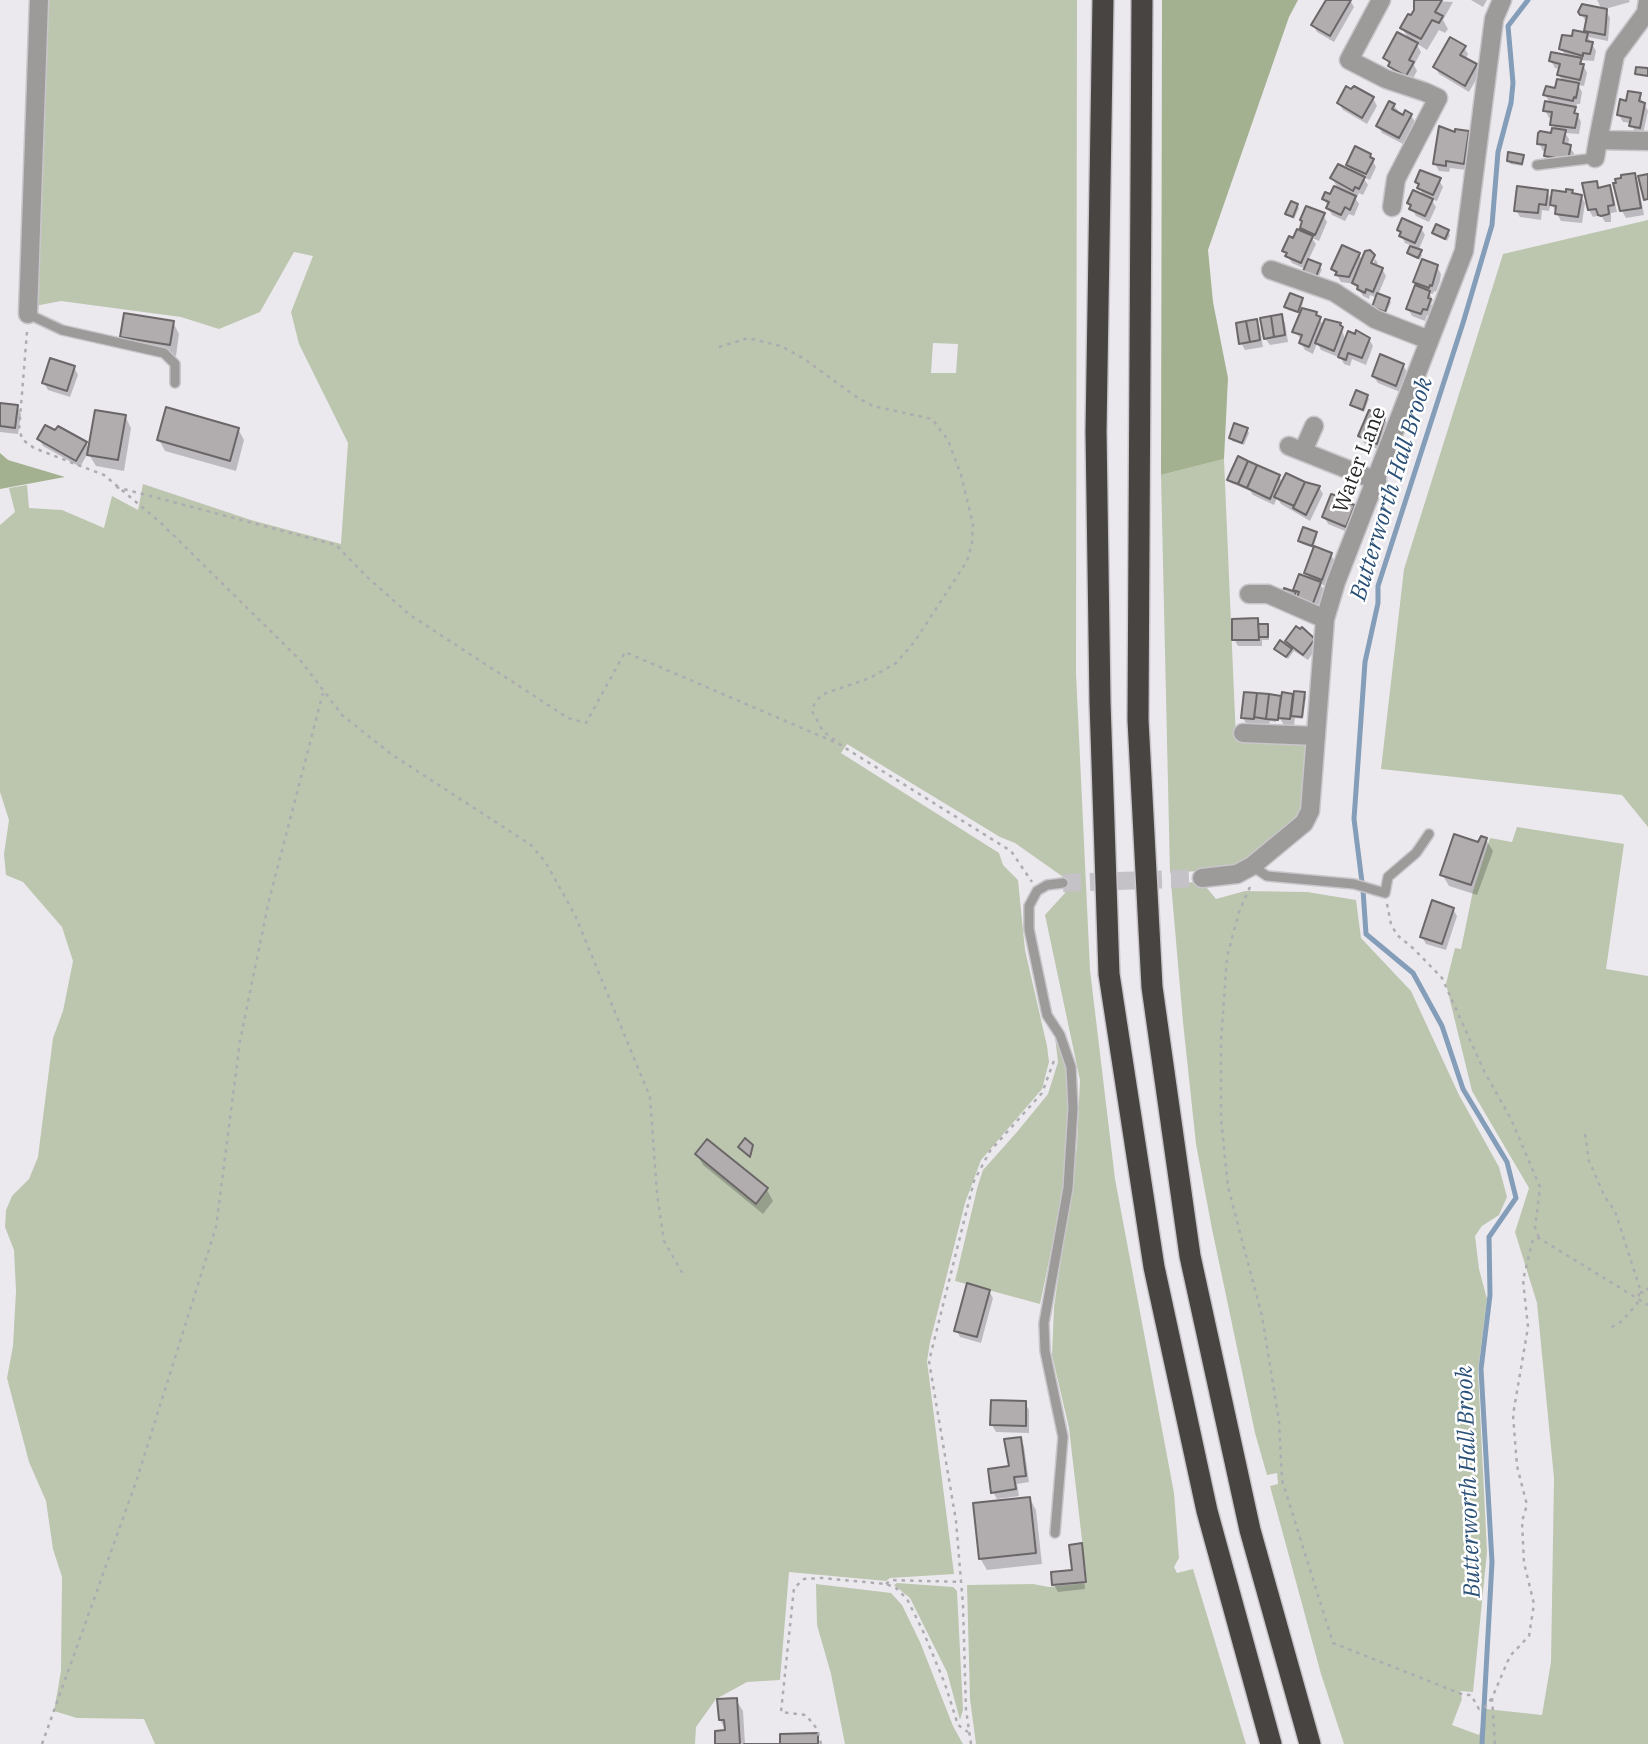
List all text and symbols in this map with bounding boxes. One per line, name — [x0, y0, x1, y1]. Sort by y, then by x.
water label: Butterworth Hall Brook — [1345, 374, 1439, 604]
street label: Water Lane — [1328, 403, 1392, 517]
water label: Butterworth Hall Brook — [1451, 1366, 1487, 1598]

